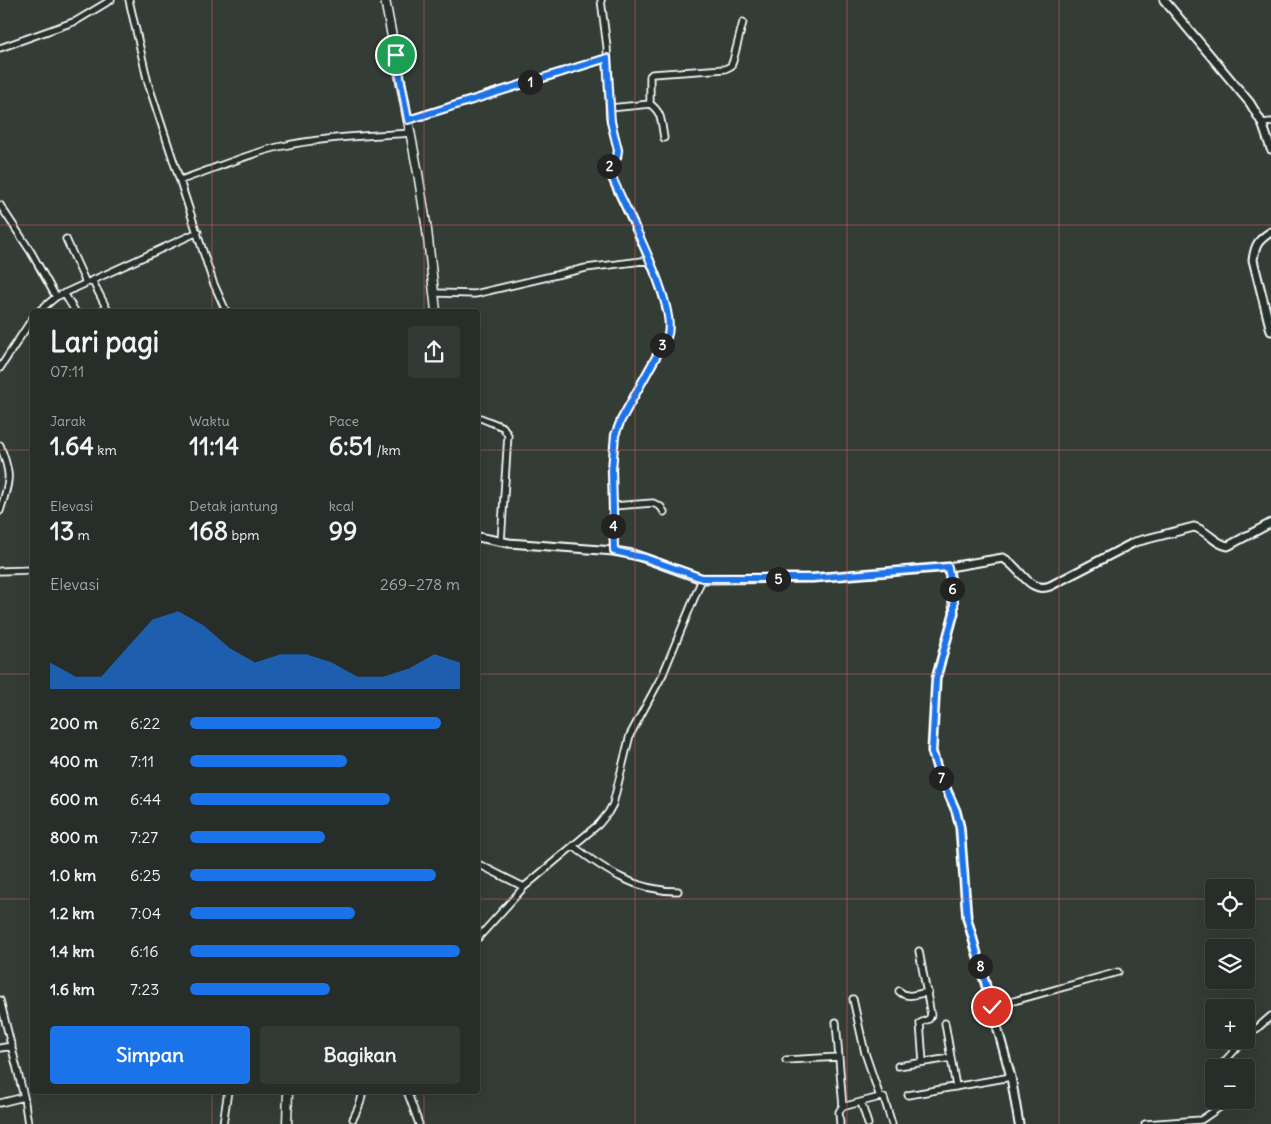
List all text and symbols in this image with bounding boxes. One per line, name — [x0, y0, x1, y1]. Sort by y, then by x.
pin — [375, 34, 417, 76]
icon: arrive — [382, 41, 410, 69]
pin: 1 — [518, 70, 542, 94]
text: 1 — [528, 73, 533, 91]
pin: 2 — [596, 154, 622, 178]
text: 2 — [606, 157, 613, 175]
text: Lari pagi — [50, 324, 159, 360]
button: share — [408, 326, 460, 378]
pin: 3 — [650, 332, 674, 358]
text: 3 — [659, 336, 666, 354]
text: 07:11 — [50, 361, 84, 381]
text: Jarak — [50, 412, 86, 430]
text: Waktu — [189, 412, 230, 430]
text: Pace — [329, 412, 359, 430]
text: 1.64 — [50, 430, 94, 462]
text: 11:14 — [189, 430, 239, 462]
text: 6:51 — [329, 430, 373, 462]
text: km — [94, 441, 117, 459]
text: /km — [373, 441, 401, 459]
text: Elevasi — [50, 497, 93, 515]
text: Detak jantung — [189, 497, 278, 515]
text: kcal — [329, 497, 354, 515]
pin: 4 — [600, 514, 626, 538]
text: 13 — [50, 515, 74, 547]
text: 168 — [189, 515, 228, 547]
text: 99 — [329, 515, 357, 547]
text: 4 — [609, 517, 618, 535]
text: m — [74, 526, 90, 544]
text: bpm — [228, 526, 259, 544]
pin: 5 — [766, 566, 790, 592]
text: 5 — [774, 570, 783, 588]
text: Elevasi — [50, 574, 99, 594]
text: 269–278 m — [380, 574, 460, 594]
pin: 6 — [940, 576, 964, 602]
text: 6 — [948, 580, 957, 598]
text: 200 m — [50, 713, 98, 733]
text: 6:22 — [130, 713, 160, 733]
text: 400 m — [50, 751, 98, 771]
text: 7:11 — [130, 751, 154, 771]
pin: 7 — [928, 766, 954, 790]
text: 7 — [938, 769, 945, 787]
text: 600 m — [50, 789, 98, 809]
text: 6:44 — [130, 789, 161, 809]
text: 800 m — [50, 827, 98, 847]
text: 7:27 — [130, 827, 158, 847]
text: 1.0 km — [50, 865, 96, 885]
text: 6:25 — [130, 865, 161, 885]
map controls — [1205, 879, 1255, 1109]
button: locate — [1205, 879, 1255, 929]
text: 1.2 km — [50, 903, 94, 923]
text: 7:04 — [130, 903, 161, 923]
button: layers — [1205, 939, 1255, 989]
text: 1.4 km — [50, 941, 95, 961]
text: 6:16 — [130, 941, 158, 961]
pin: 8 — [968, 954, 992, 978]
text: 8 — [976, 957, 985, 975]
text: 1.6 km — [50, 979, 95, 999]
text: 7:23 — [130, 979, 159, 999]
pin — [971, 986, 1013, 1028]
icon: check — [978, 993, 1006, 1021]
button: + — [1205, 999, 1255, 1049]
button: Simpan — [50, 1026, 250, 1084]
button: Bagikan — [260, 1026, 460, 1084]
button: − — [1205, 1059, 1255, 1109]

